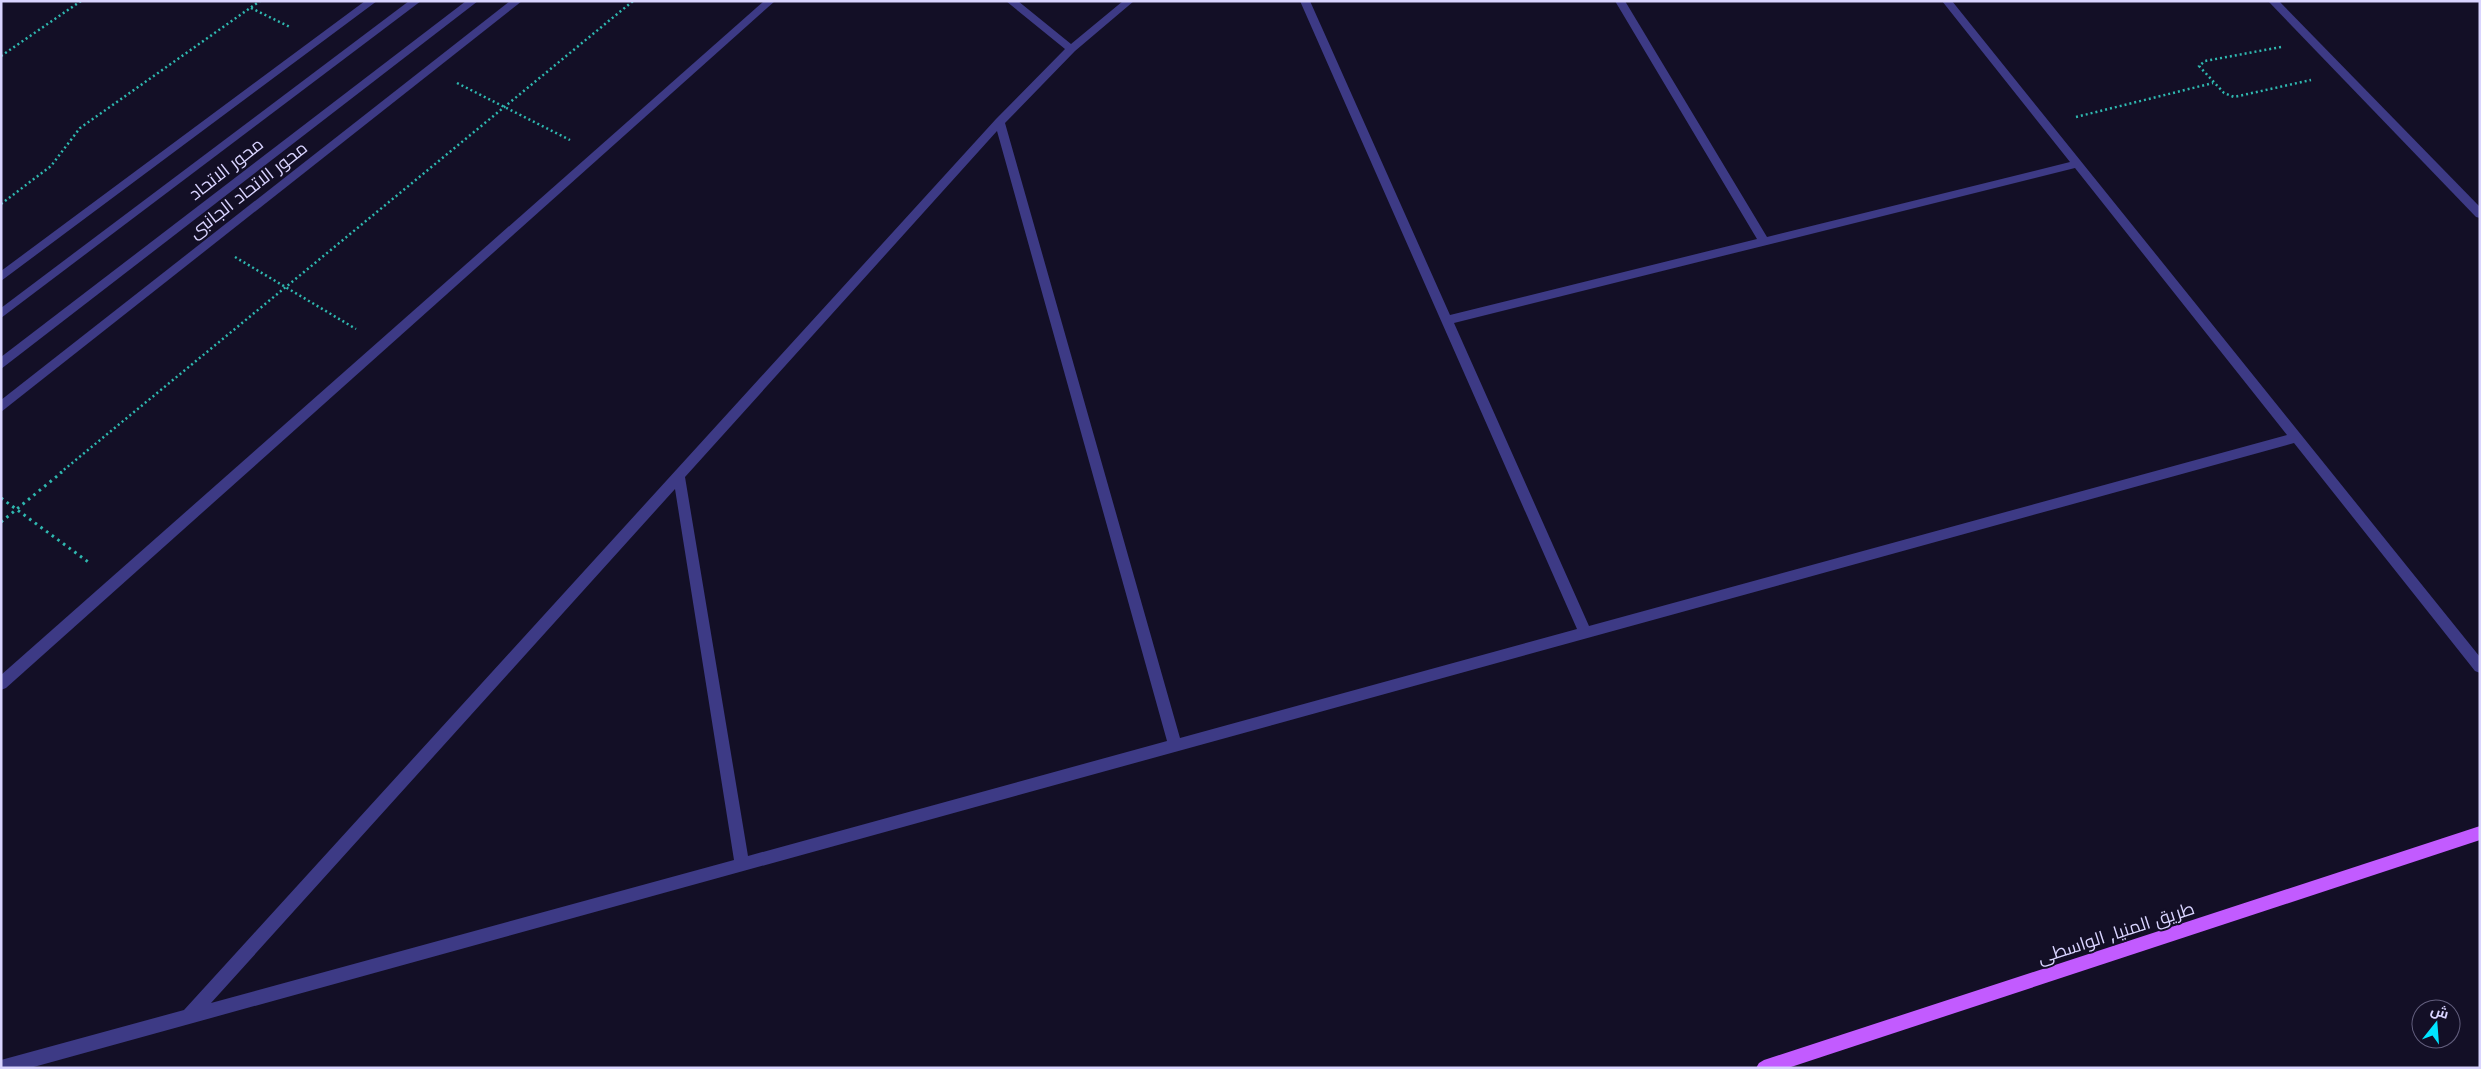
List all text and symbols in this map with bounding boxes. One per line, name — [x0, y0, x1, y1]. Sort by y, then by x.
street label: محور الاتحاد — [184, 133, 268, 205]
street label: محور الاتحاد الجانبى — [184, 137, 312, 243]
street label: طريق المنيا, الواسطى — [2035, 897, 2198, 970]
north arrow — [2411, 999, 2461, 1049]
text: ش — [2429, 1000, 2451, 1023]

